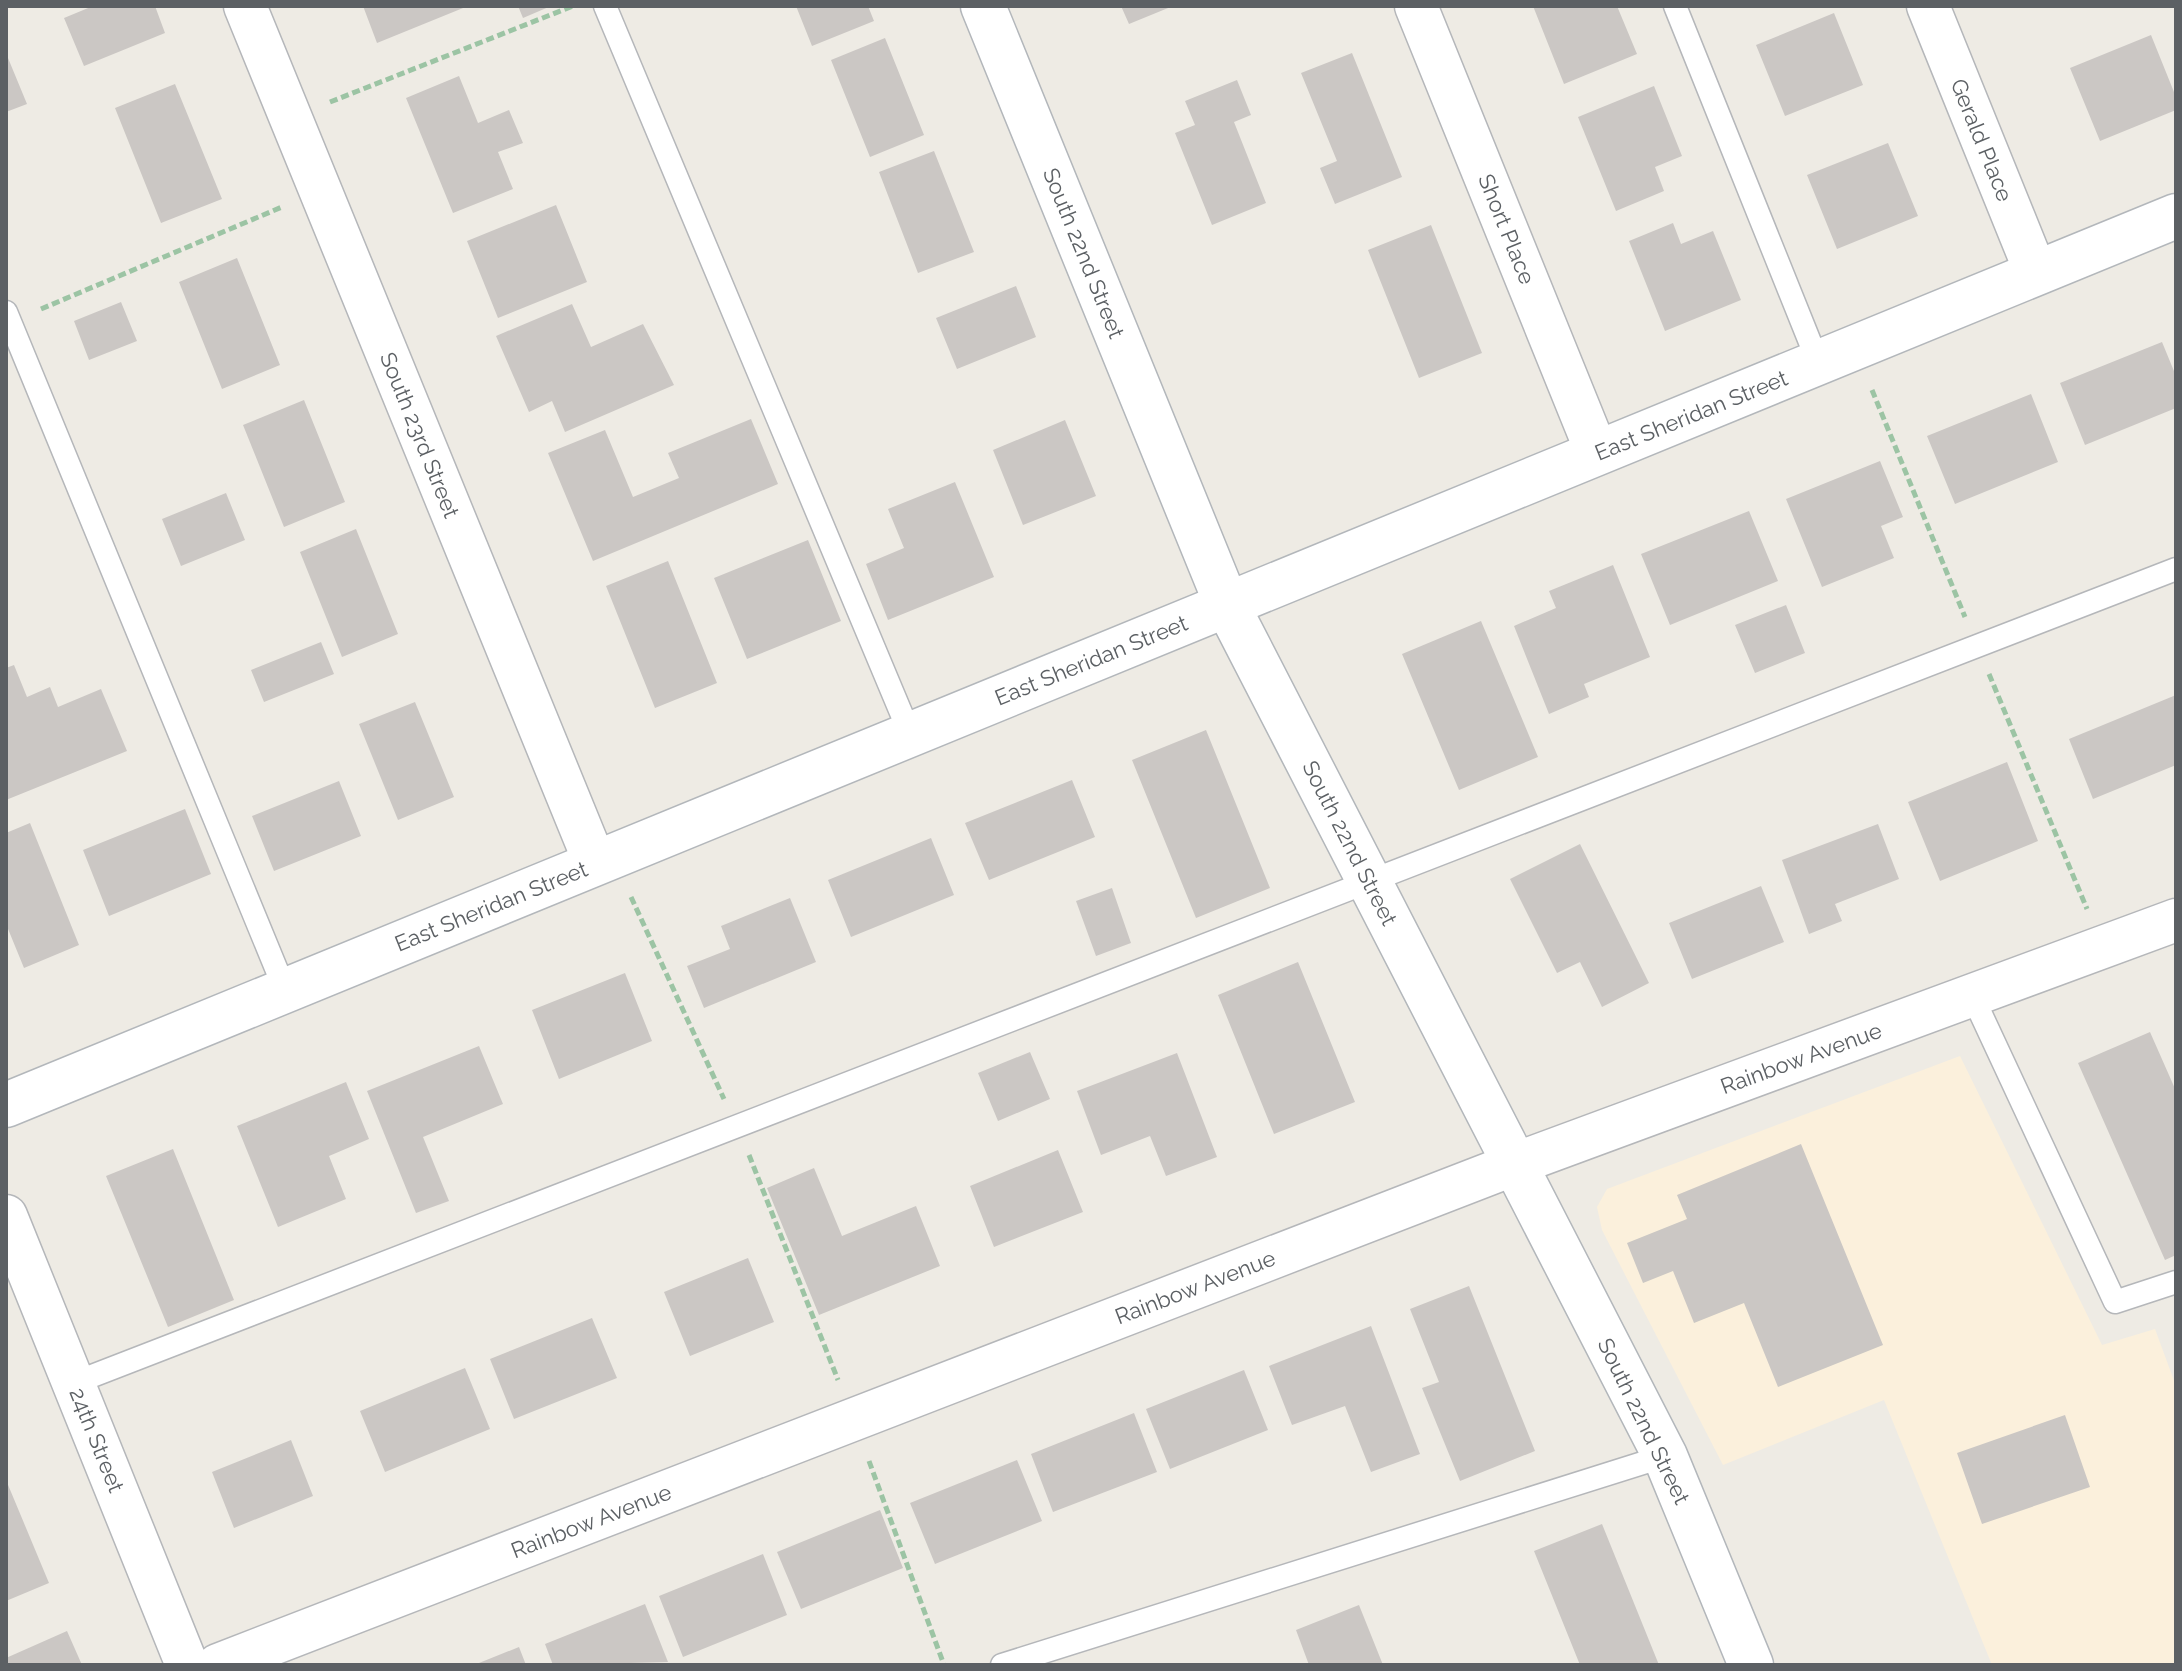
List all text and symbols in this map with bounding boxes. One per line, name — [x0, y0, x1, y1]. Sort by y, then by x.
street label: Gerald Place — [1946, 75, 2018, 205]
street label: South 22nd Street — [1038, 164, 1130, 343]
street label: Short Place — [1473, 170, 1541, 288]
street label: South 23rd Street — [375, 348, 465, 522]
street label: East Sheridan Street — [1591, 364, 1792, 466]
street label: East Sheridan Street — [991, 609, 1192, 711]
street label: South 22nd Street — [1297, 756, 1403, 930]
street label: East Sheridan Street — [391, 855, 592, 957]
street label: Rainbow Avenue — [1717, 1017, 1885, 1099]
street label: Rainbow Avenue — [1111, 1244, 1279, 1330]
street label: South 22nd Street — [1593, 1334, 1696, 1509]
street label: 24th Street — [64, 1384, 130, 1497]
street label: Rainbow Avenue — [507, 1478, 675, 1564]

